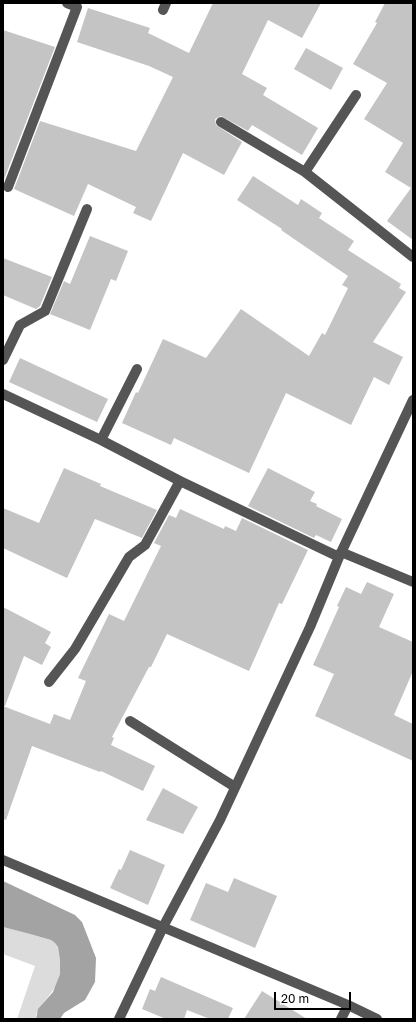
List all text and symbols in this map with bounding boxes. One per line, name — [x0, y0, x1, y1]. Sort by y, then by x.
scale bar — [276, 984, 353, 1010]
text: 20 m — [281, 991, 309, 1006]

